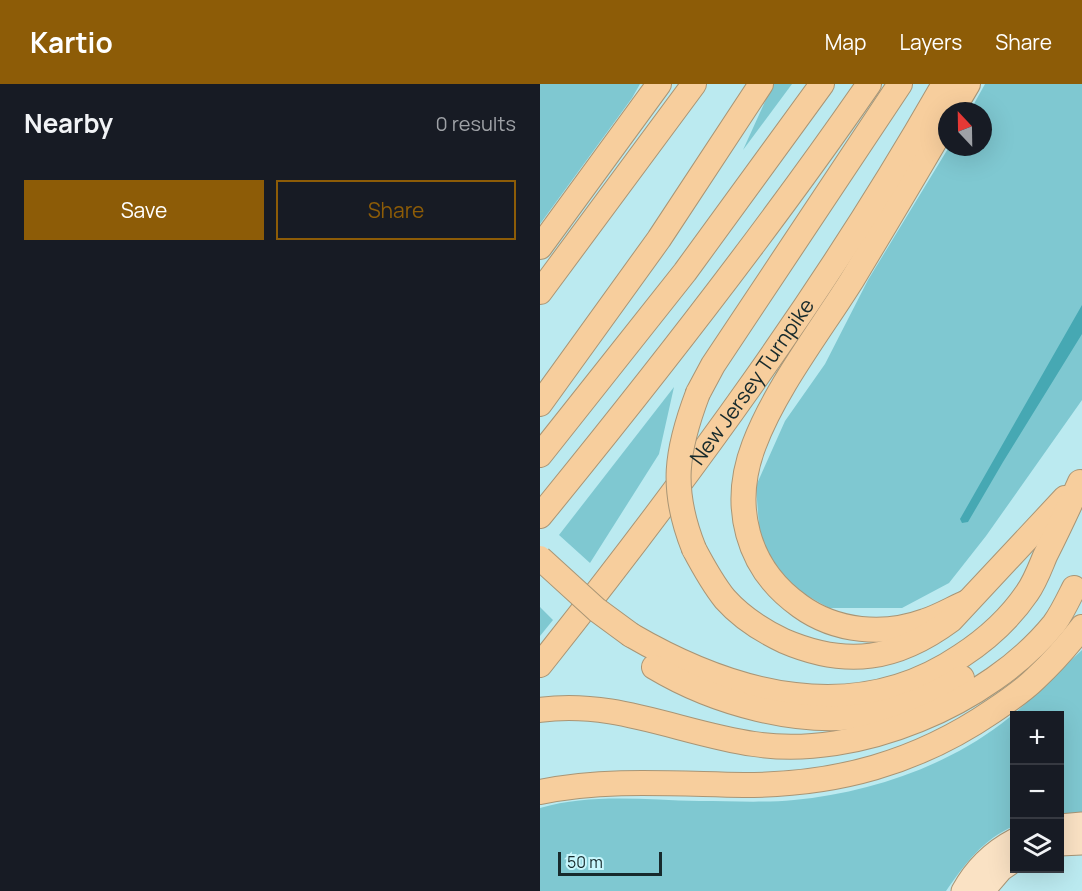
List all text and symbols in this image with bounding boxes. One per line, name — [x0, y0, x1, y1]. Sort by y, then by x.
text: Kartio — [30, 23, 113, 61]
text: Map — [825, 28, 866, 56]
text: Layers — [899, 28, 962, 56]
text: Share — [995, 28, 1052, 56]
north arrow — [938, 102, 992, 156]
text: Nearby — [24, 105, 113, 141]
text: 0 results — [436, 110, 516, 137]
button: Save — [24, 180, 264, 240]
button: Share — [276, 180, 516, 240]
street label: New Jersey Turnpike — [683, 292, 820, 470]
map controls — [1010, 711, 1064, 873]
button: + — [1010, 711, 1064, 765]
button: − — [1010, 765, 1064, 819]
button: layers — [1010, 819, 1064, 873]
scale bar — [558, 849, 662, 876]
text: 50 m — [567, 851, 603, 873]

